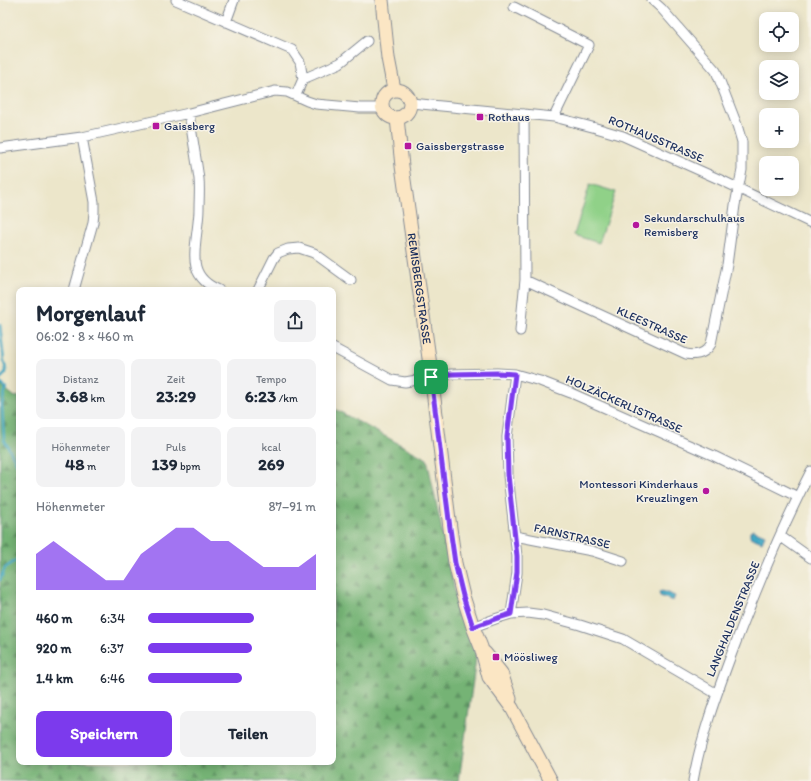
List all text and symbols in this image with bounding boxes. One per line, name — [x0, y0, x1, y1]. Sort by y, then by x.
map controls — [759, 12, 799, 196]
button: locate — [759, 12, 799, 52]
button: layers — [759, 60, 799, 100]
button: + — [759, 108, 799, 148]
place label: Rothaus — [488, 110, 530, 124]
marker: Rothaus — [475, 112, 485, 122]
street label: ROTHAUSSTRASSE — [606, 113, 706, 165]
place label: Gaissberg — [164, 119, 216, 133]
marker: Gaissberg — [151, 121, 161, 131]
place label: Gaissbergstrasse — [416, 139, 505, 153]
marker: Gaissbergstrasse — [403, 141, 413, 151]
button: − — [759, 156, 799, 196]
place label: Sekundarschulhaus Remisberg — [644, 211, 745, 239]
marker: Sekundarschulhaus Remisberg — [631, 220, 641, 230]
street label: REMISBERGSTRASSE — [404, 232, 434, 345]
text: Morgenlauf — [36, 300, 146, 327]
button: share — [274, 300, 316, 342]
street label: KLEESTRASSE — [615, 303, 690, 347]
text: 06:02 · 8 × 460 m — [36, 329, 134, 344]
pin — [414, 360, 448, 394]
icon: arrive — [420, 366, 442, 388]
street label: HOLZÄCKERLISTRASSE — [564, 372, 685, 436]
text: Distanz — [63, 373, 99, 386]
text: Zeit — [167, 373, 185, 386]
text: Tempo — [256, 373, 287, 386]
text: 3.68 — [56, 386, 88, 406]
text: 23:29 — [156, 386, 196, 406]
text: 6:23 — [245, 386, 276, 406]
text: km — [88, 392, 105, 405]
text: /km — [276, 392, 298, 405]
text: Höhenmeter — [51, 441, 110, 454]
text: Puls — [166, 441, 186, 454]
text: kcal — [262, 441, 281, 454]
text: 48 — [65, 454, 85, 474]
text: 139 — [152, 454, 178, 474]
text: 269 — [258, 454, 285, 474]
text: m — [85, 460, 96, 473]
text: bpm — [178, 460, 200, 473]
place label: Montessori Kinderhaus Kreuzlingen — [579, 477, 698, 505]
marker: Montessori Kinderhaus Kreuzlingen — [701, 486, 711, 496]
text: Höhenmeter — [36, 499, 105, 514]
text: 87–91 m — [268, 499, 316, 514]
street label: FARNSTRASSE — [533, 520, 612, 552]
street label: LANGHALDENSTRASSE — [703, 559, 763, 679]
text: 460 m — [36, 611, 73, 626]
text: 6:34 — [100, 611, 125, 626]
text: 920 m — [36, 641, 72, 656]
text: 6:37 — [100, 641, 124, 656]
place label: Möösliweg — [504, 650, 558, 664]
marker: Möösliweg — [491, 652, 501, 662]
text: 1.4 km — [36, 671, 73, 686]
text: 6:46 — [100, 671, 125, 686]
button: Speichern — [36, 711, 172, 757]
button: Teilen — [180, 711, 316, 757]

